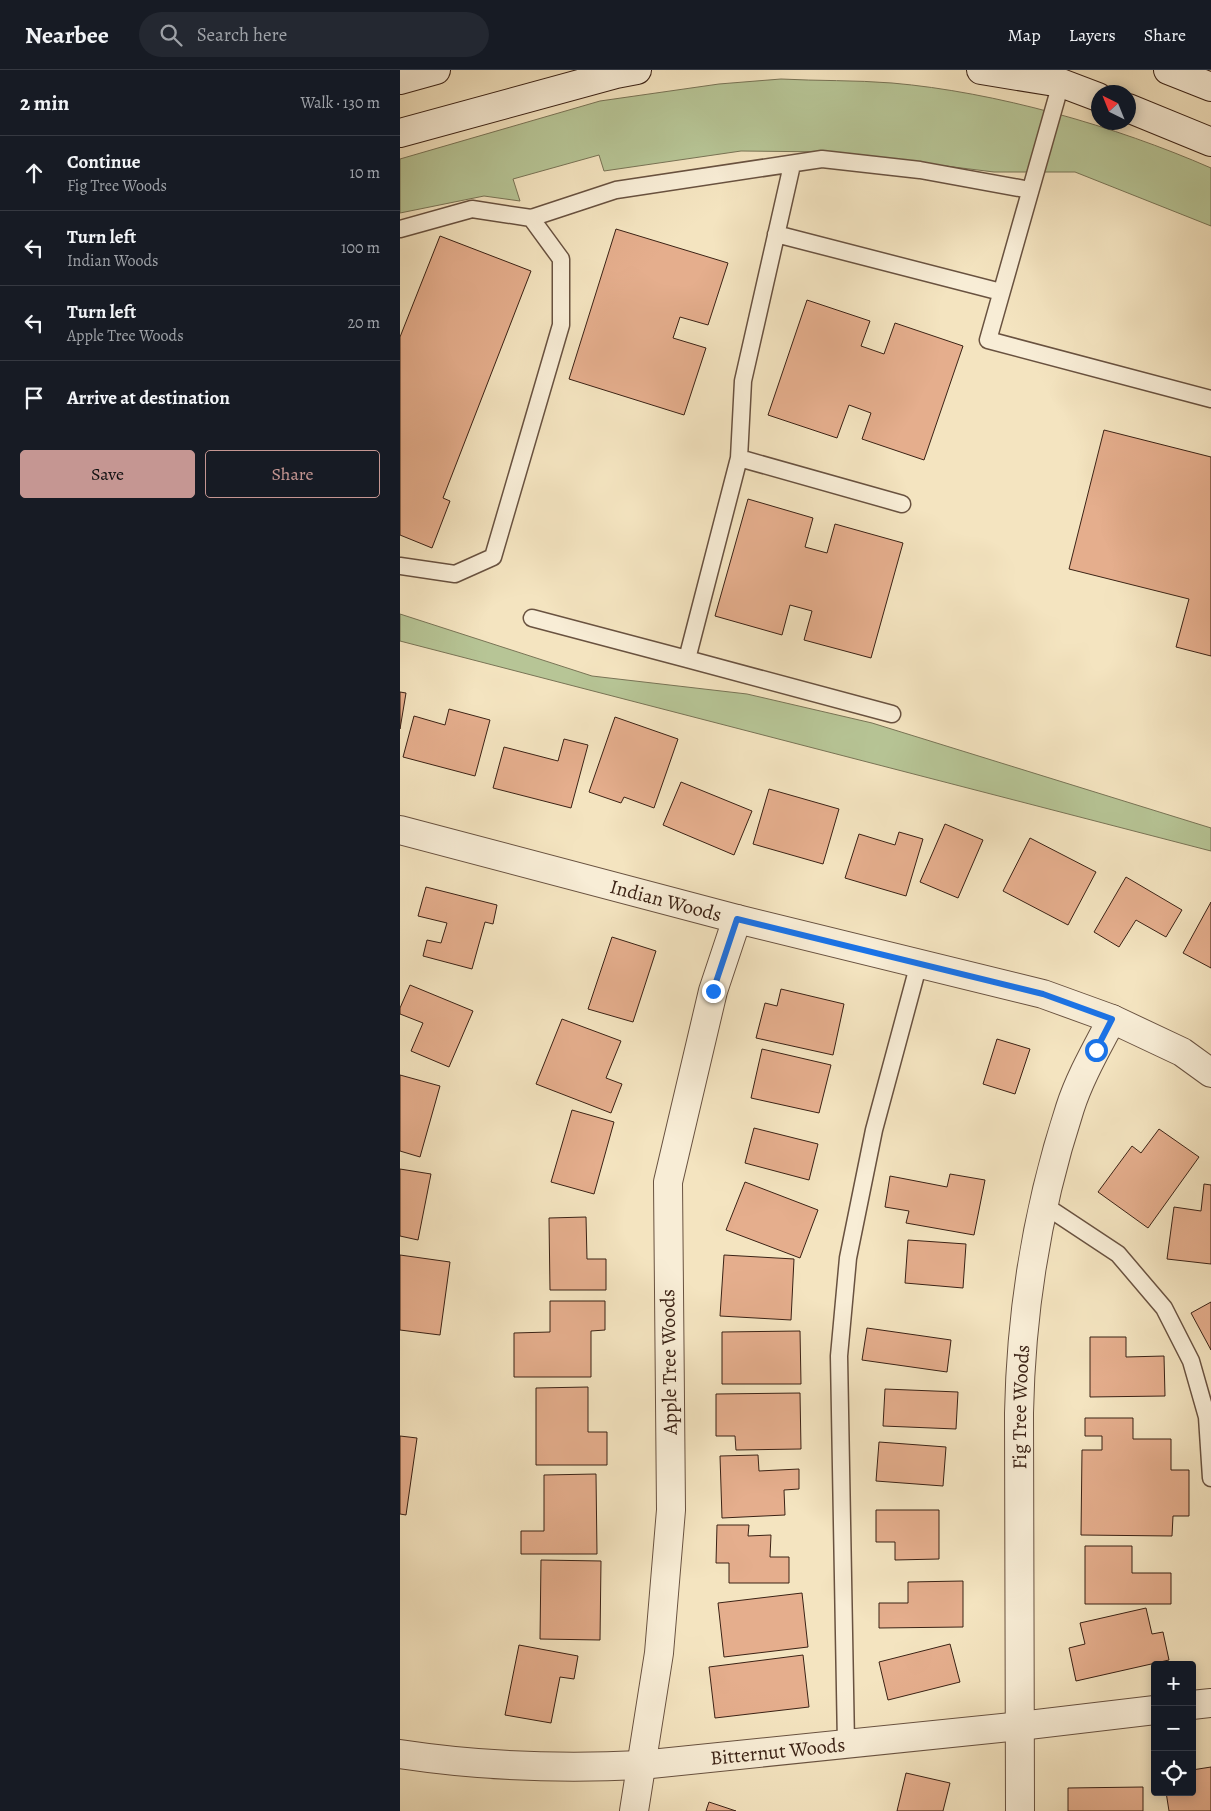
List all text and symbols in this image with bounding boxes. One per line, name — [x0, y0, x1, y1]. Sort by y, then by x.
search box — [139, 12, 489, 57]
text: Nearbee — [25, 19, 109, 51]
icon: search — [157, 21, 185, 49]
text: Search here — [197, 22, 287, 48]
text: Map — [1008, 23, 1041, 47]
text: Layers — [1069, 23, 1116, 47]
text: Share — [1144, 23, 1186, 47]
north arrow — [1091, 85, 1136, 130]
text: 2 min — [20, 89, 69, 117]
text: Walk · 130 m — [300, 92, 380, 114]
text: Continue — [67, 149, 141, 175]
icon: ahead — [20, 159, 48, 187]
text: 10 m — [350, 162, 380, 184]
text: Fig Tree Woods — [67, 175, 167, 197]
text: Turn left — [67, 224, 136, 250]
icon: left — [20, 234, 48, 262]
text: 100 m — [341, 237, 380, 259]
text: Indian Woods — [67, 250, 159, 272]
text: Turn left — [67, 299, 136, 325]
icon: left — [20, 309, 48, 337]
text: 20 m — [347, 312, 380, 334]
text: Apple Tree Woods — [67, 325, 184, 347]
icon: arrive — [20, 384, 48, 412]
text: Arrive at destination — [67, 385, 230, 411]
button: Save — [20, 450, 195, 498]
button: Share — [205, 450, 380, 498]
street label: Indian Woods — [607, 873, 725, 928]
route end — [702, 980, 725, 1003]
route start — [1085, 1039, 1108, 1062]
street label: Apple Tree Woods — [654, 1289, 684, 1436]
street label: Fig Tree Woods — [1005, 1344, 1036, 1470]
map controls — [1151, 1661, 1196, 1796]
button: + — [1151, 1661, 1196, 1706]
button: − — [1151, 1706, 1196, 1751]
street label: Bitternut Woods — [709, 1731, 846, 1771]
button: locate — [1151, 1751, 1196, 1796]

